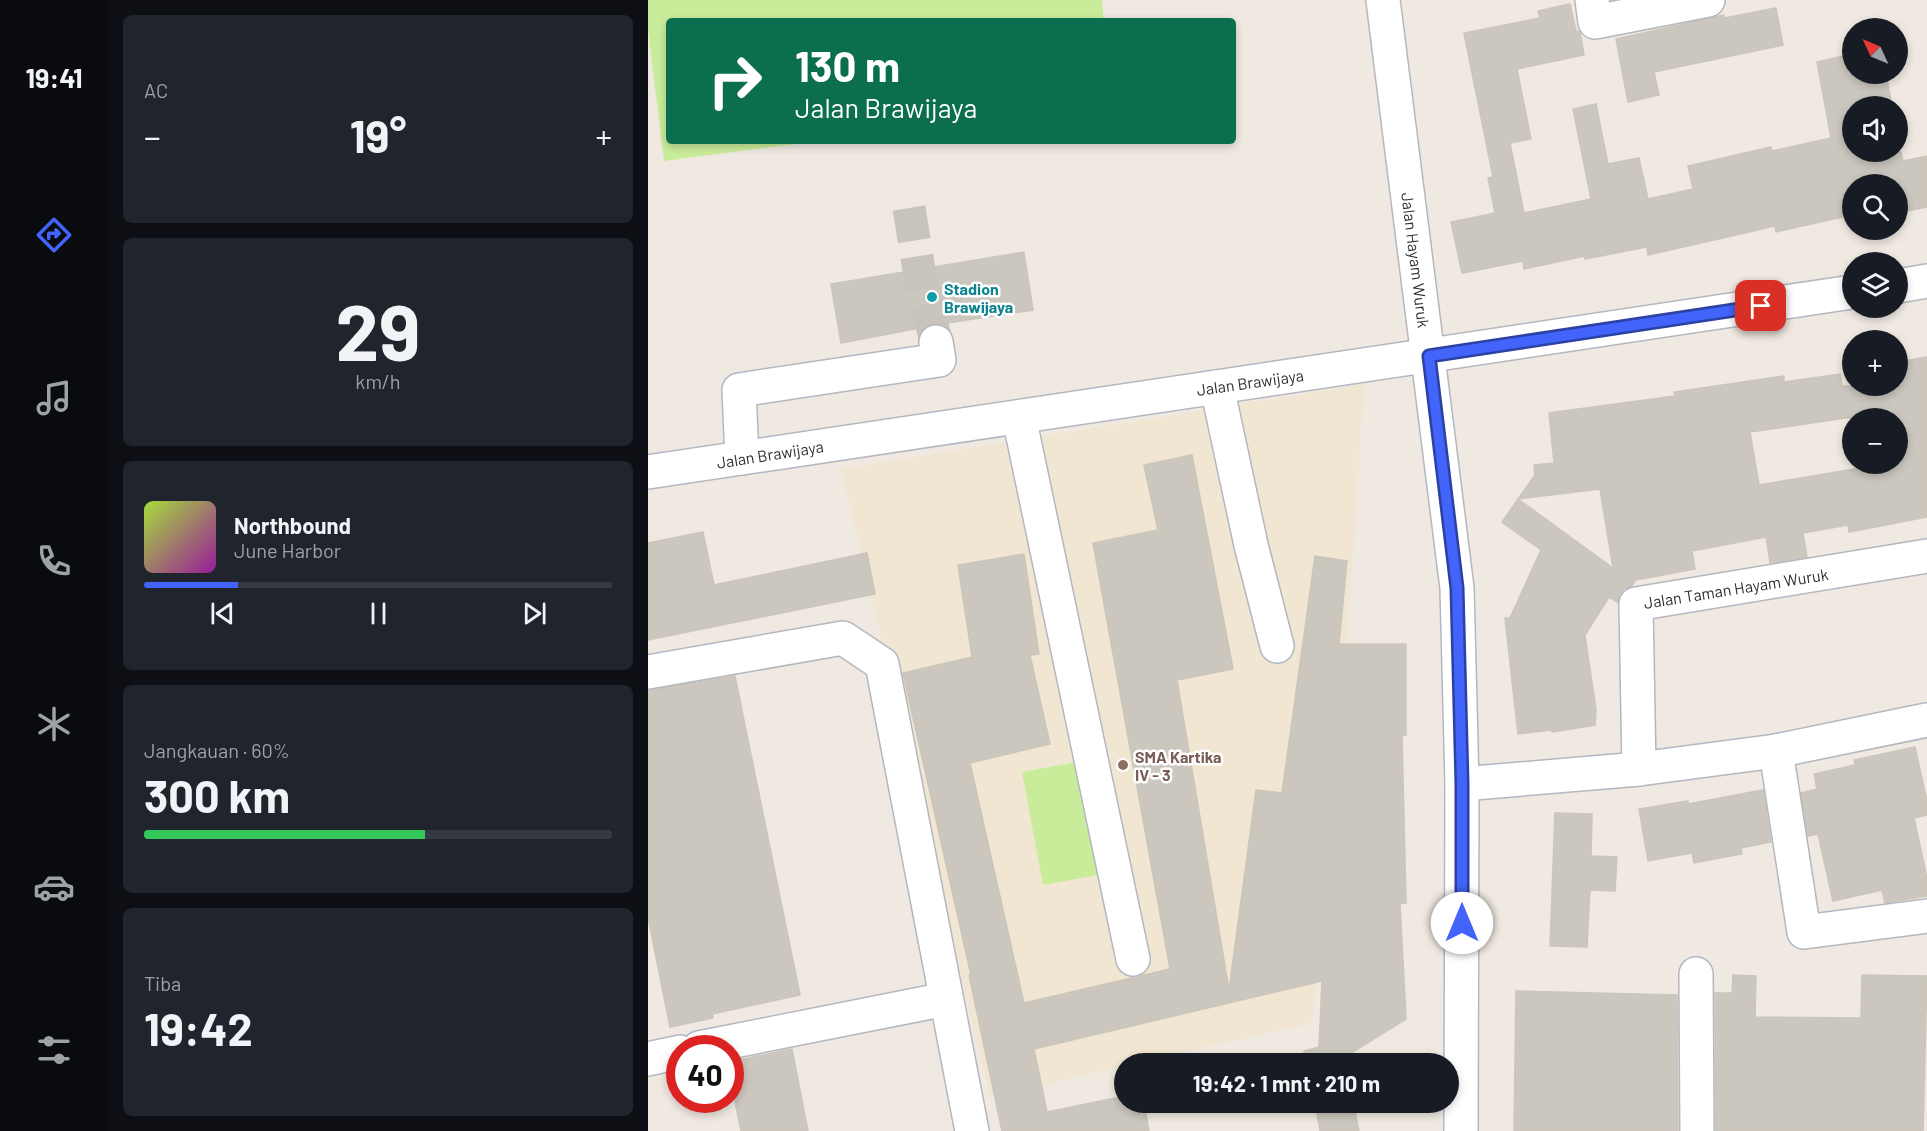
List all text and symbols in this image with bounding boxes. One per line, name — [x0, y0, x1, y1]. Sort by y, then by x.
north arrow — [1842, 18, 1908, 84]
map controls — [1842, 18, 1908, 474]
text: 130 m — [795, 40, 900, 90]
icon: right — [696, 42, 774, 120]
text: 19:41 — [25, 61, 83, 93]
text: AC — [144, 78, 168, 102]
text: Jalan Brawijaya — [795, 91, 977, 123]
button: sound — [1842, 96, 1908, 162]
text: 19° — [350, 108, 406, 162]
text: − — [144, 116, 161, 156]
text: + — [596, 116, 612, 156]
button: search — [1842, 174, 1908, 240]
street label: Jalan Hayam Wuruk — [1398, 191, 1434, 329]
icon: directions — [33, 214, 75, 256]
button: layers — [1842, 252, 1908, 318]
place label: Stadion Brawijaya — [944, 279, 1013, 316]
pin — [1735, 280, 1786, 331]
text: 29 — [335, 283, 421, 377]
icon: arrive — [1744, 289, 1777, 322]
marker: Stadion Brawijaya — [925, 290, 939, 304]
button: + — [1842, 330, 1908, 396]
street label: Jalan Brawijaya — [1195, 365, 1305, 399]
text: km/h — [355, 369, 401, 393]
icon: music — [33, 377, 75, 419]
button: − — [1842, 408, 1908, 474]
street label: Jalan Brawijaya — [715, 436, 825, 472]
text: Northbound — [234, 512, 351, 538]
text: June Harbor — [234, 538, 341, 562]
icon: phone — [33, 540, 75, 582]
street label: Jalan Taman Hayam Wuruk — [1642, 564, 1830, 612]
icon: previous — [206, 597, 239, 630]
icon: pause — [362, 597, 395, 630]
icon: next — [518, 597, 551, 630]
icon: climate — [33, 703, 75, 745]
text: Jangkauan · 60% — [144, 738, 290, 762]
place label: SMA Kartika IV - 3 — [1135, 747, 1221, 784]
marker: SMA Kartika IV - 3 — [1116, 758, 1130, 772]
text: 300 km — [144, 768, 290, 822]
icon: car — [33, 866, 75, 908]
position arrow — [1430, 891, 1494, 955]
text: Tiba — [144, 971, 181, 995]
text: 19:42 — [144, 1001, 253, 1055]
icon: filters — [33, 1029, 75, 1071]
speed limit sign: 40 — [666, 1035, 744, 1113]
text: 19:42 · 1 mnt · 210 m — [1193, 1070, 1380, 1096]

